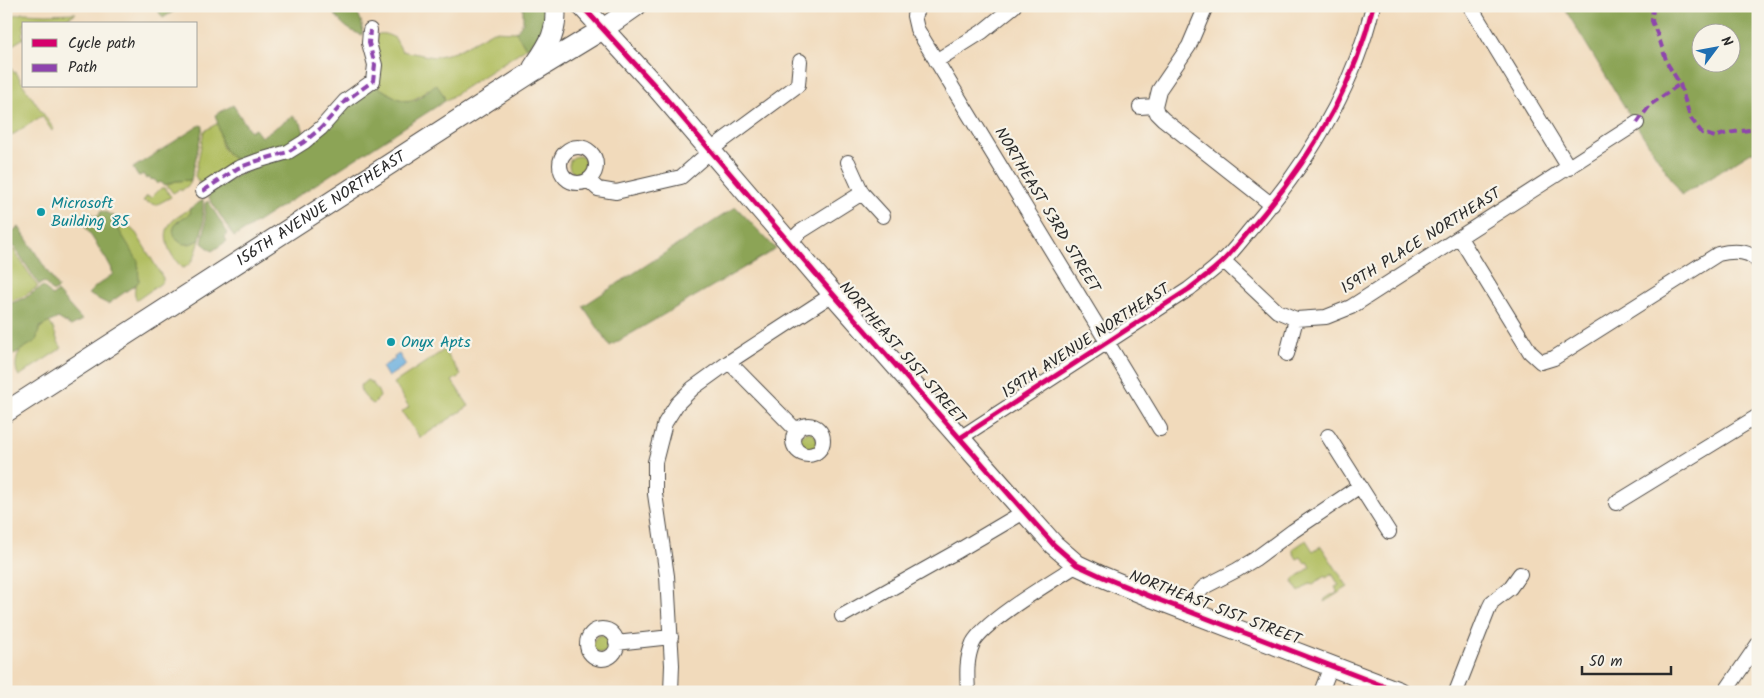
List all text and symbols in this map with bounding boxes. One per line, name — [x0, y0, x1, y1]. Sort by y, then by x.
legend — [22, 22, 198, 88]
north arrow — [1692, 22, 1742, 72]
text: Cycle path — [68, 32, 135, 56]
text: N — [1715, 32, 1738, 51]
text: Path — [68, 56, 97, 80]
street label: NORTHEAST 53RD STREET — [988, 122, 1107, 299]
street label: 156TH AVENUE NORTHEAST — [231, 144, 412, 273]
street label: 159TH PLACE NORTHEAST — [1336, 181, 1507, 301]
place label: Microsoft Building 85 — [51, 191, 131, 234]
marker: Microsoft Building 85 — [35, 206, 47, 218]
street label: NORTHEAST 51ST STREET — [833, 276, 972, 431]
street label: 159TH AVENUE NORTHEAST — [997, 276, 1176, 405]
place label: Onyx Apts — [401, 330, 471, 355]
marker: Onyx Apts — [385, 336, 397, 348]
street label: NORTHEAST 51ST STREET — [1125, 564, 1306, 653]
scale bar — [1582, 643, 1670, 675]
text: 50 m — [1589, 650, 1623, 674]

